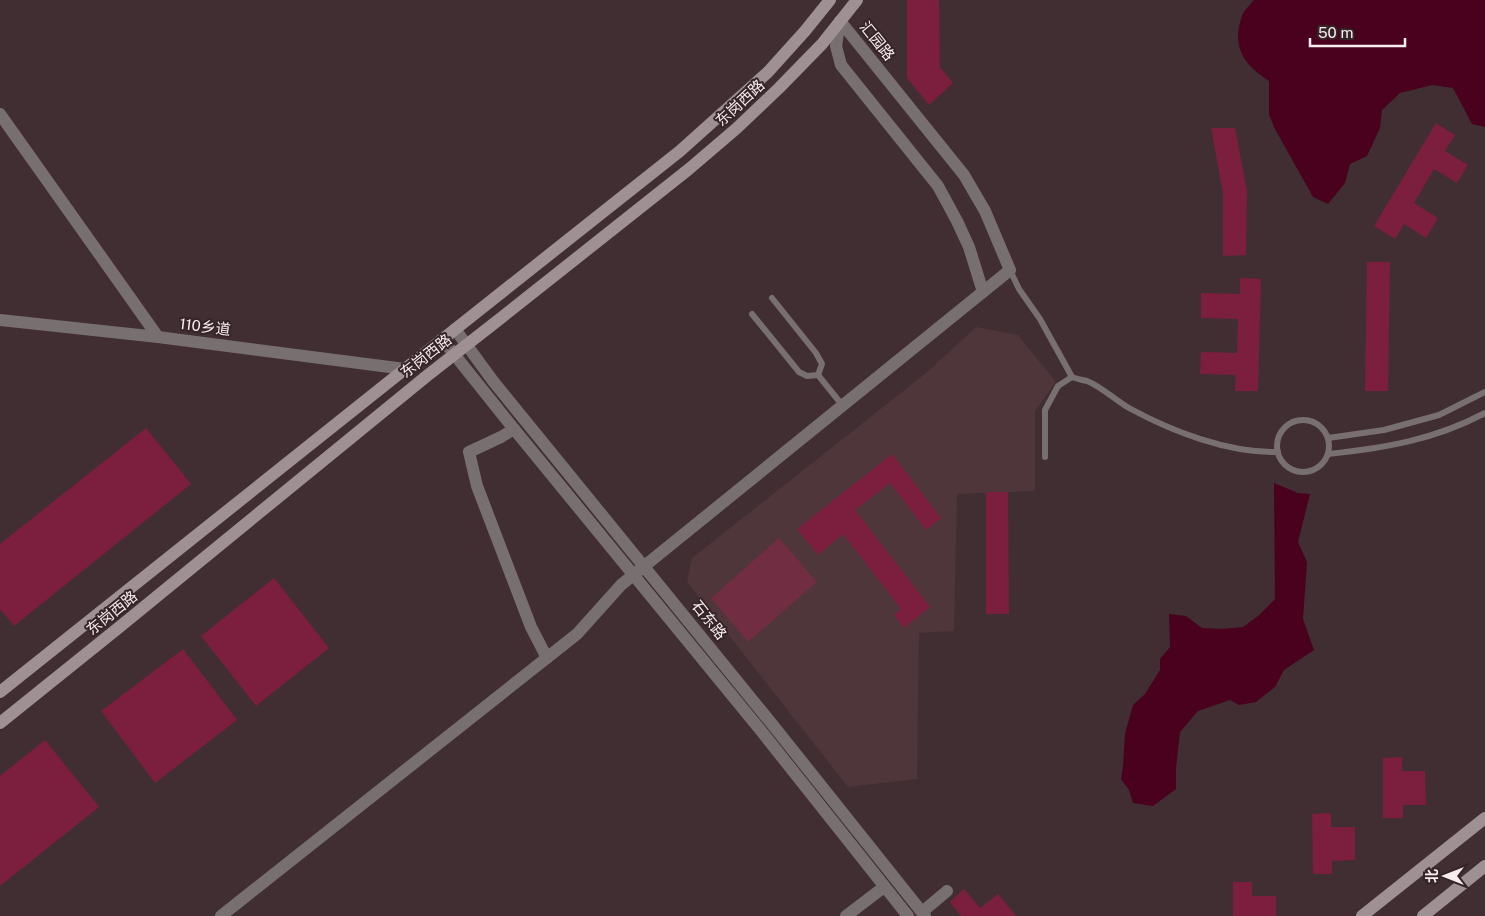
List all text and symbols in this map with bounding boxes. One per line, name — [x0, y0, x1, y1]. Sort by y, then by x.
scale bar — [1310, 15, 1405, 47]
street label: 汇园路 — [857, 18, 898, 64]
text: 50 m — [1318, 24, 1353, 41]
street label: 东岗西路 — [712, 76, 767, 129]
street label: 110乡道 — [179, 315, 232, 338]
street label: 东岗西路 — [397, 330, 455, 381]
street label: 东岗西路 — [83, 587, 140, 638]
street label: 石东路 — [689, 597, 730, 643]
north arrow — [1420, 851, 1470, 901]
text: 北 — [1424, 869, 1440, 883]

